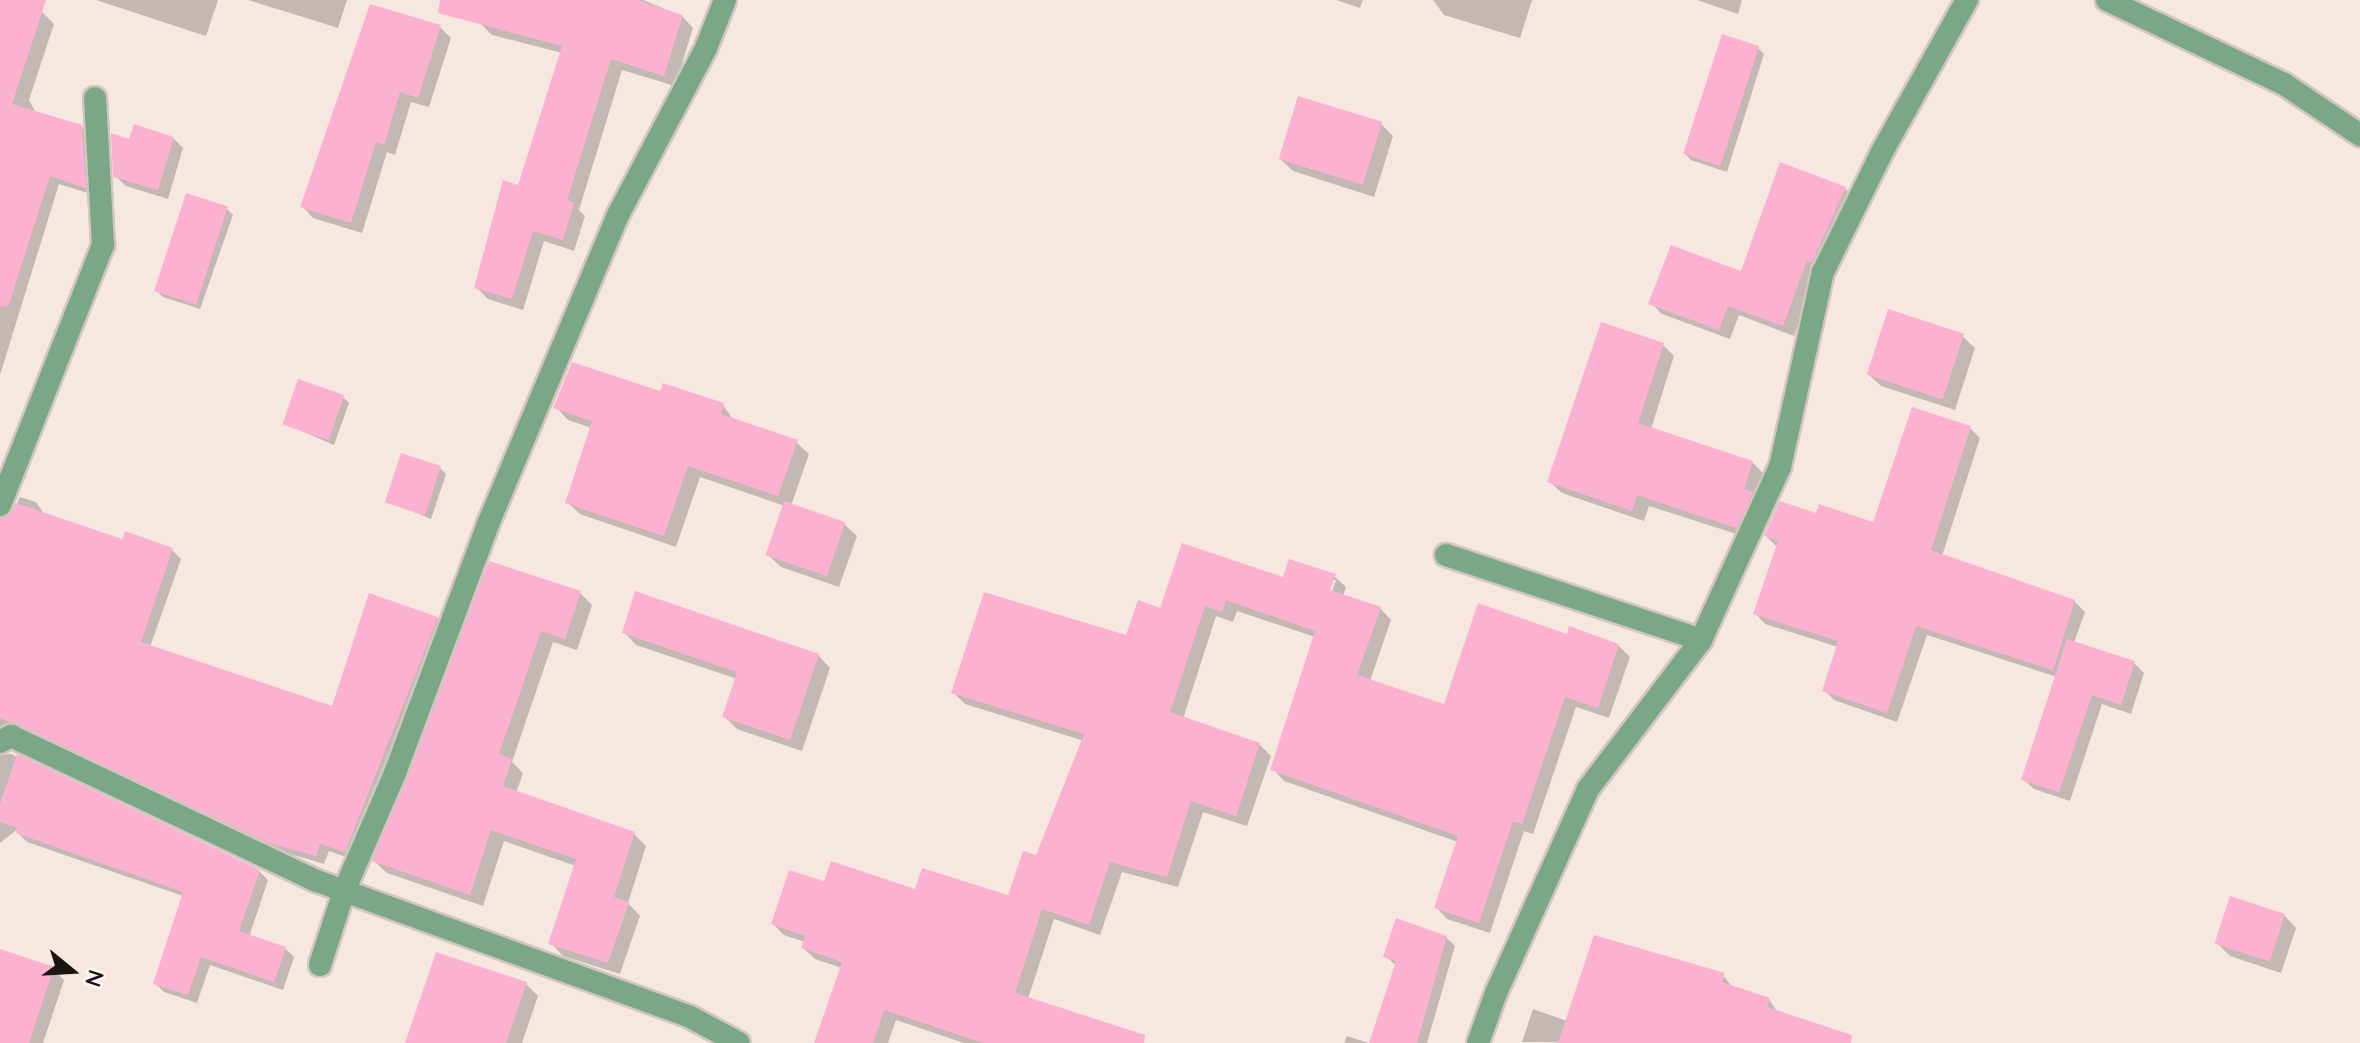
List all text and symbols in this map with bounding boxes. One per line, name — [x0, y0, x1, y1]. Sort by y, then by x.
north arrow — [32, 931, 112, 1011]
text: N — [79, 966, 111, 990]

